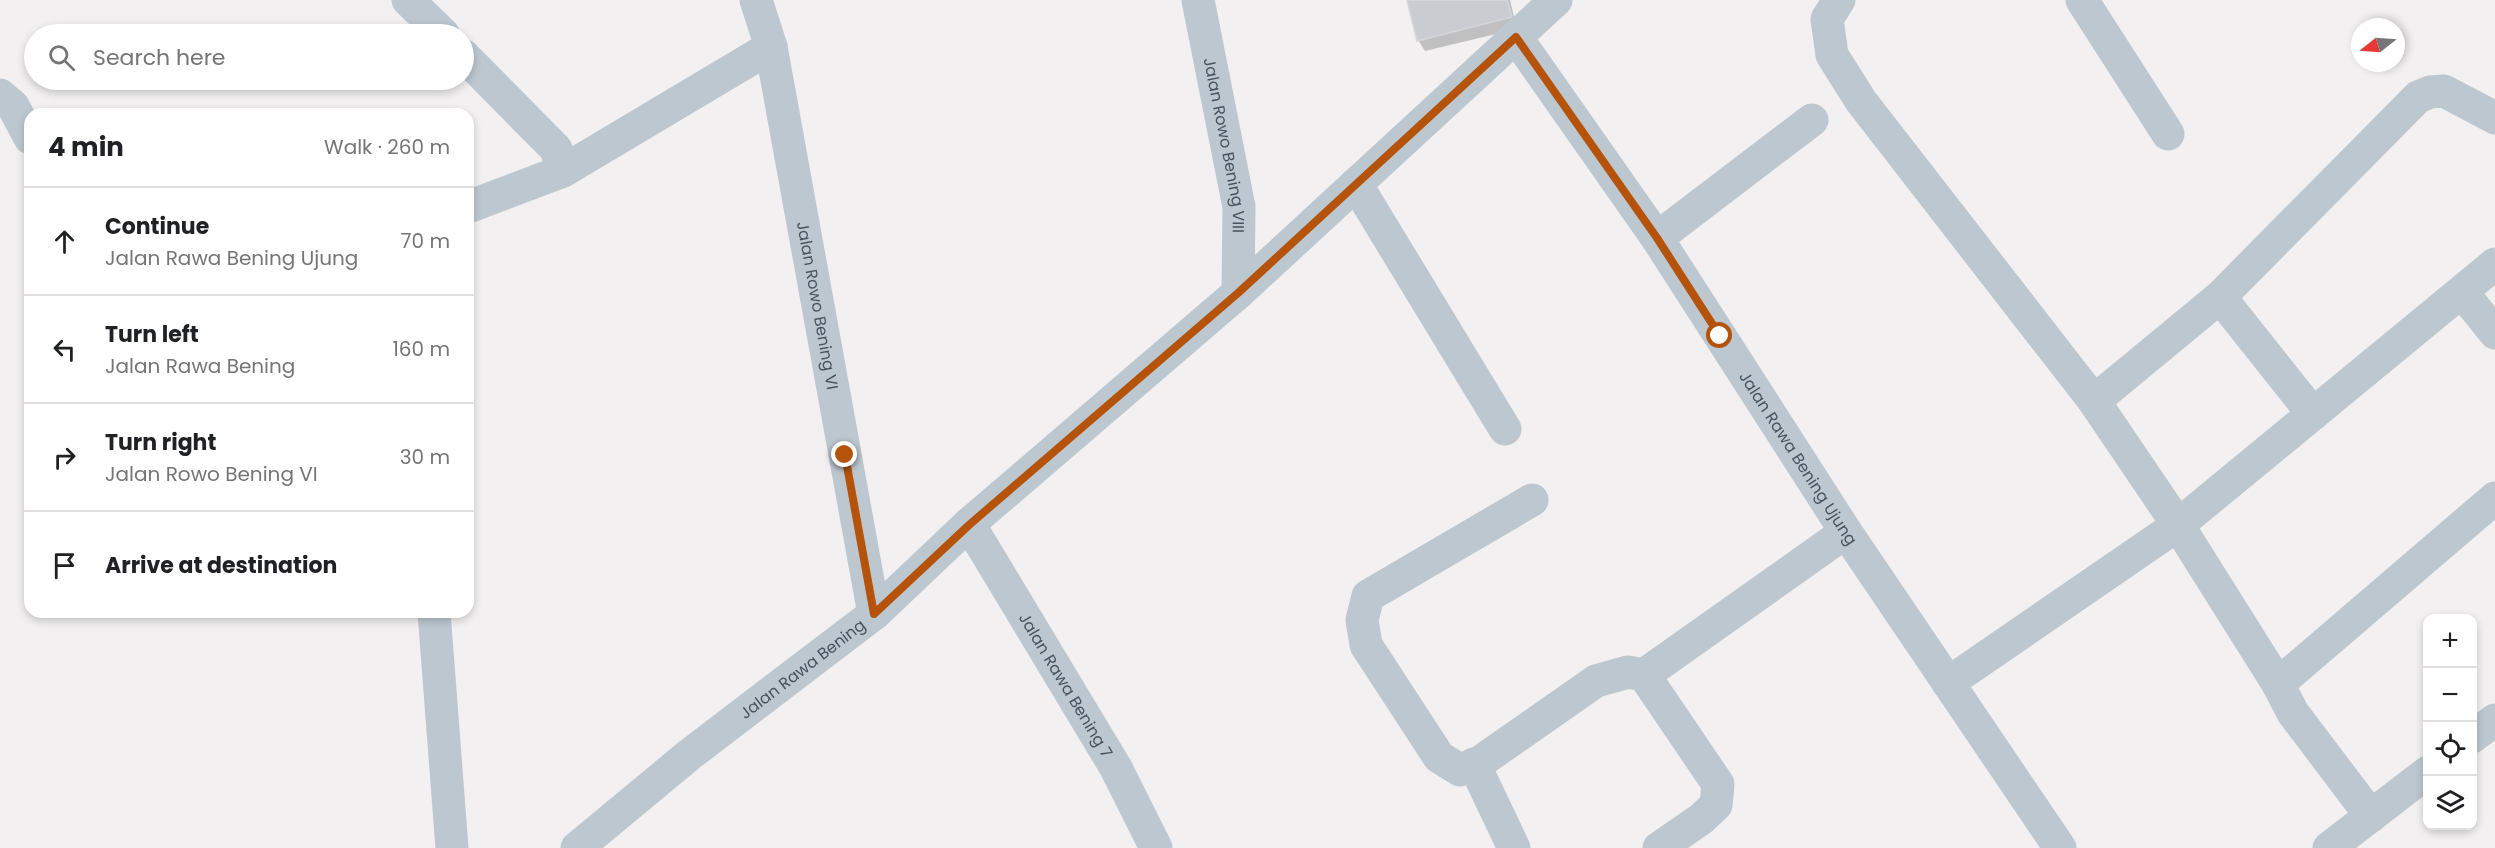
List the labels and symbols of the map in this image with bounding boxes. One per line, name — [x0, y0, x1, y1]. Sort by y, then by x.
north arrow — [2351, 18, 2405, 72]
street label: Jalan Rowo Bening VIII — [1198, 56, 1251, 233]
street label: Jalan Rowo Bening VI — [791, 220, 844, 391]
route start — [1706, 322, 1732, 348]
street label: Jalan Rawa Bening Ujung — [1734, 366, 1863, 550]
route end — [831, 441, 857, 467]
street label: Jalan Rawa Bening 7 — [1013, 608, 1119, 762]
street label: Jalan Rawa Bening — [735, 613, 870, 724]

